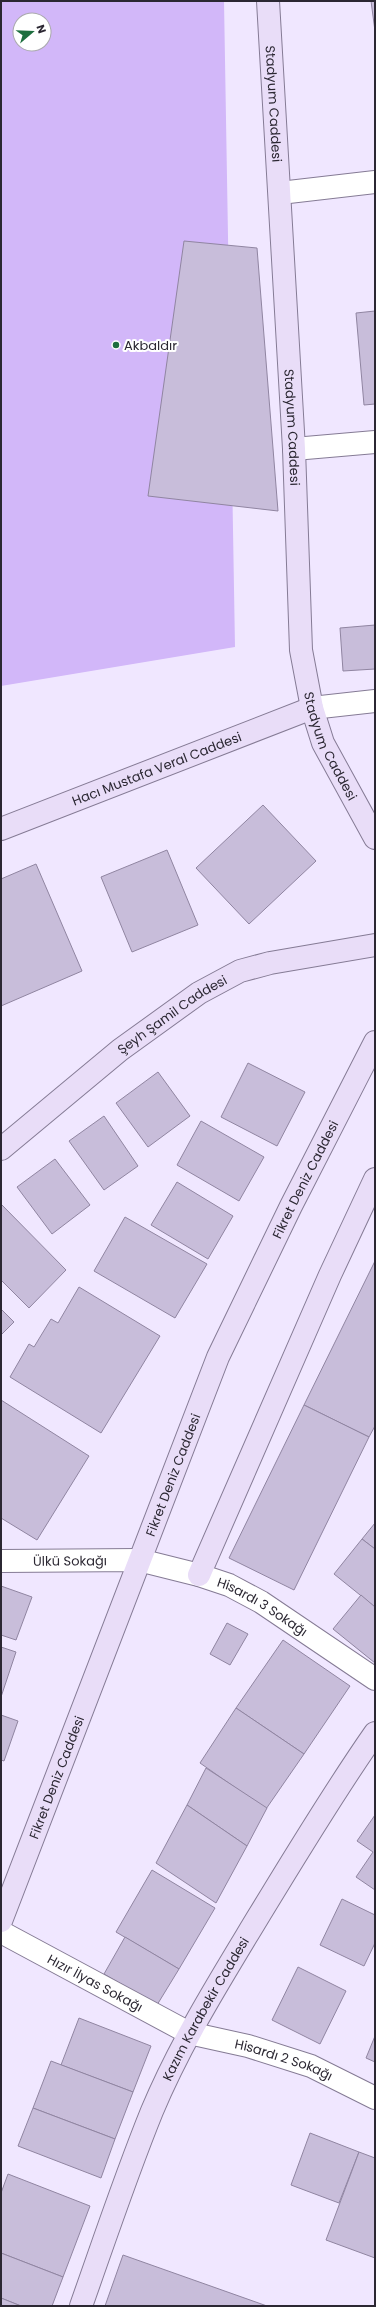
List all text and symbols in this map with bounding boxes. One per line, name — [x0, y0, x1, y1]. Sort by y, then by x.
north arrow — [12, 12, 52, 52]
text: N — [33, 22, 50, 35]
street label: Stadyum Caddesi — [261, 45, 286, 163]
place label: Akbaldır — [124, 336, 177, 355]
marker: Akbaldır — [111, 340, 121, 350]
street label: Stadyum Caddesi — [279, 368, 304, 486]
street label: Stadyum Caddesi — [299, 690, 362, 804]
street label: Hacı Mustafa Veral Caddesi — [69, 727, 244, 810]
street label: Şeyh Şamil Caddesi — [114, 971, 230, 1059]
street label: Fikret Deniz Caddesi — [268, 1117, 343, 1242]
street label: Fikret Deniz Caddesi — [141, 1411, 205, 1539]
street label: Ülkü Sokağı — [33, 1551, 107, 1571]
street label: Hisardı 3 Sokağı — [215, 1573, 311, 1641]
street label: Fikret Deniz Caddesi — [25, 1713, 89, 1842]
street label: Kazım Karabekir Caddesi — [158, 1933, 254, 2084]
street label: Hızır İlyas Sokağı — [44, 1950, 146, 2017]
street label: Hisardı 2 Sokağı — [233, 2034, 336, 2085]

